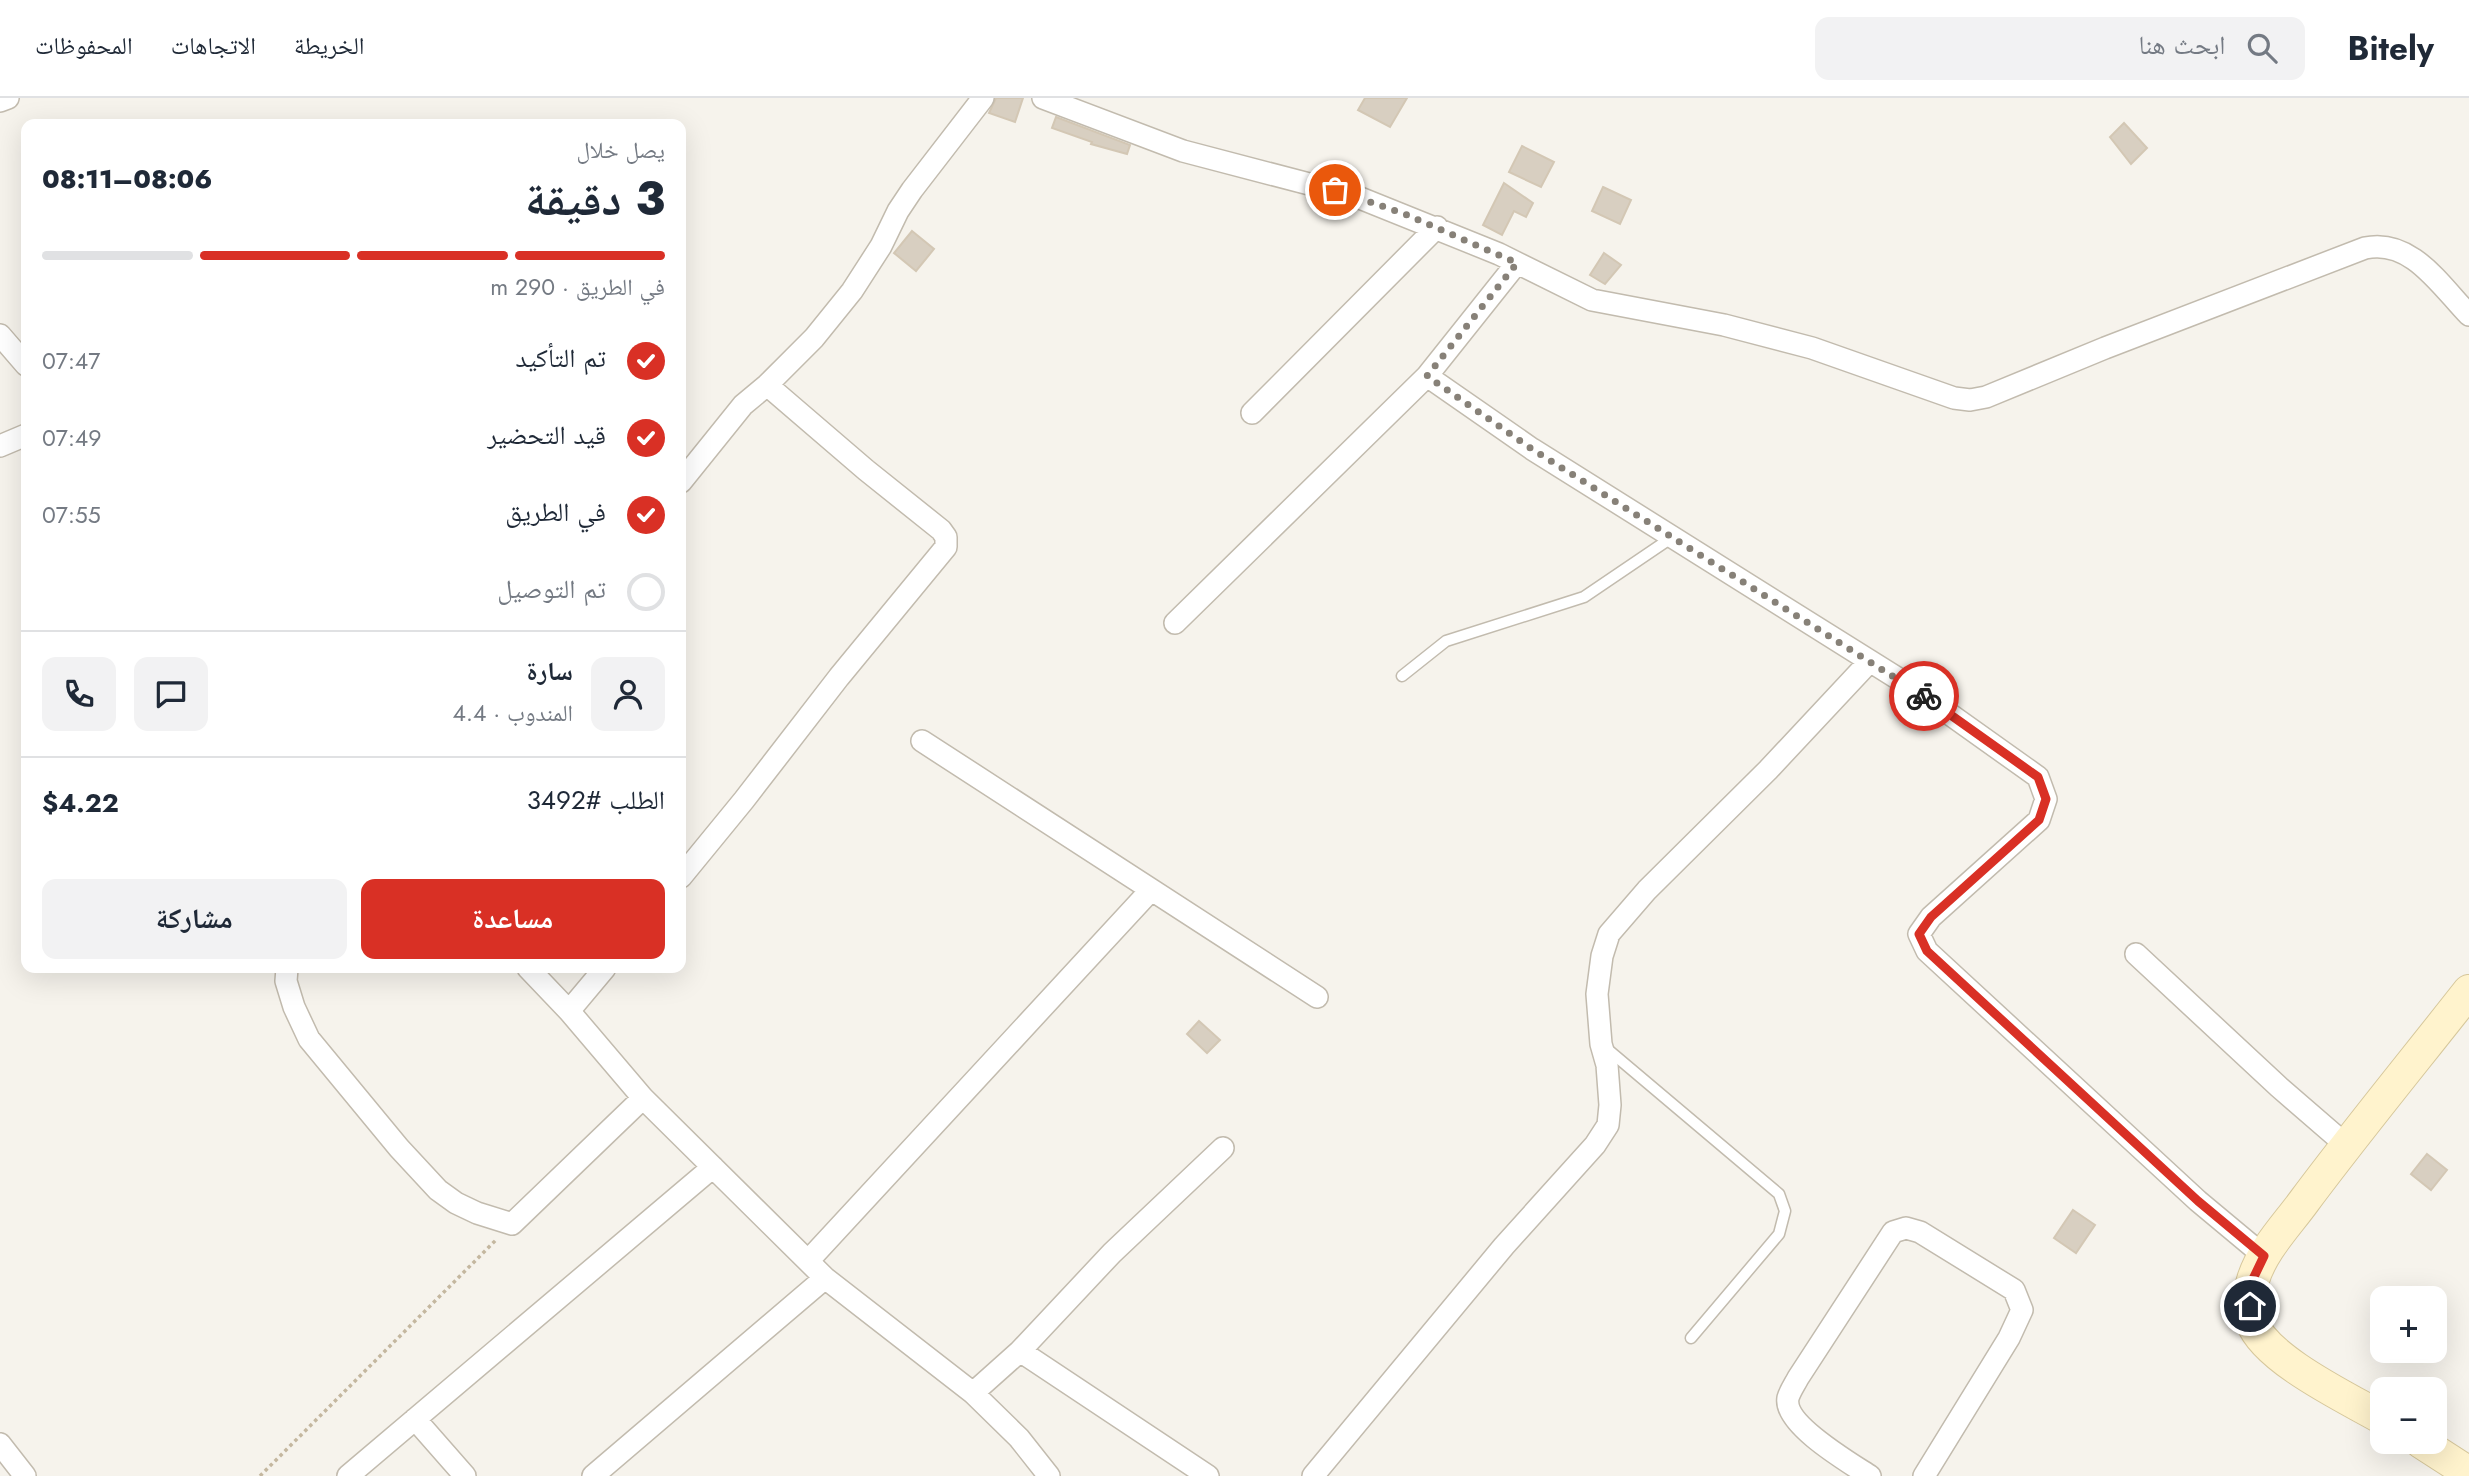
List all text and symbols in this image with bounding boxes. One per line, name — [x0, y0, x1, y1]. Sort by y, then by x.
search box — [1815, 17, 2305, 80]
text: Bitely — [2347, 25, 2434, 72]
text: ابحث هنا — [2138, 26, 2225, 64]
text: المحفوظات — [35, 28, 133, 63]
text: الاتجاهات — [171, 28, 256, 63]
text: الخريطة — [294, 28, 365, 63]
icon: search — [2243, 29, 2281, 67]
text: يصل خلال — [576, 133, 665, 167]
text: 08:06–08:11 — [42, 160, 212, 198]
pin — [1305, 160, 1365, 220]
text: 3 دقيقة — [525, 166, 665, 232]
icon: bag — [1316, 171, 1354, 209]
text: في الطريق · 290 m — [490, 270, 665, 304]
text: تم التأكيد — [515, 339, 606, 377]
icon: check — [627, 342, 665, 380]
text: 07:47 — [42, 344, 100, 378]
text: قيد التحضير — [487, 416, 606, 454]
icon: check — [627, 419, 665, 457]
text: 07:49 — [42, 421, 101, 455]
text: في الطريق — [505, 493, 606, 531]
icon: check — [627, 496, 665, 534]
text: 07:55 — [42, 498, 101, 532]
text: تم التوصيل — [497, 570, 606, 608]
text: سارة — [526, 652, 573, 690]
button: phone — [42, 657, 116, 731]
button: chat — [134, 657, 208, 731]
button: person — [591, 657, 665, 731]
courier — [1889, 661, 1959, 731]
icon: bike — [1905, 677, 1943, 715]
text: المندوب · 4.4 — [453, 696, 573, 730]
text: الطلب #3492 — [527, 781, 665, 819]
text: $4.22 — [42, 784, 119, 822]
button: مشاركة — [42, 879, 347, 959]
button: مساعدة — [361, 879, 665, 959]
pin — [2220, 1276, 2280, 1336]
map controls — [2370, 1286, 2447, 1454]
button: + — [2370, 1286, 2447, 1363]
icon: home — [2231, 1287, 2269, 1325]
button: − — [2370, 1377, 2447, 1454]

